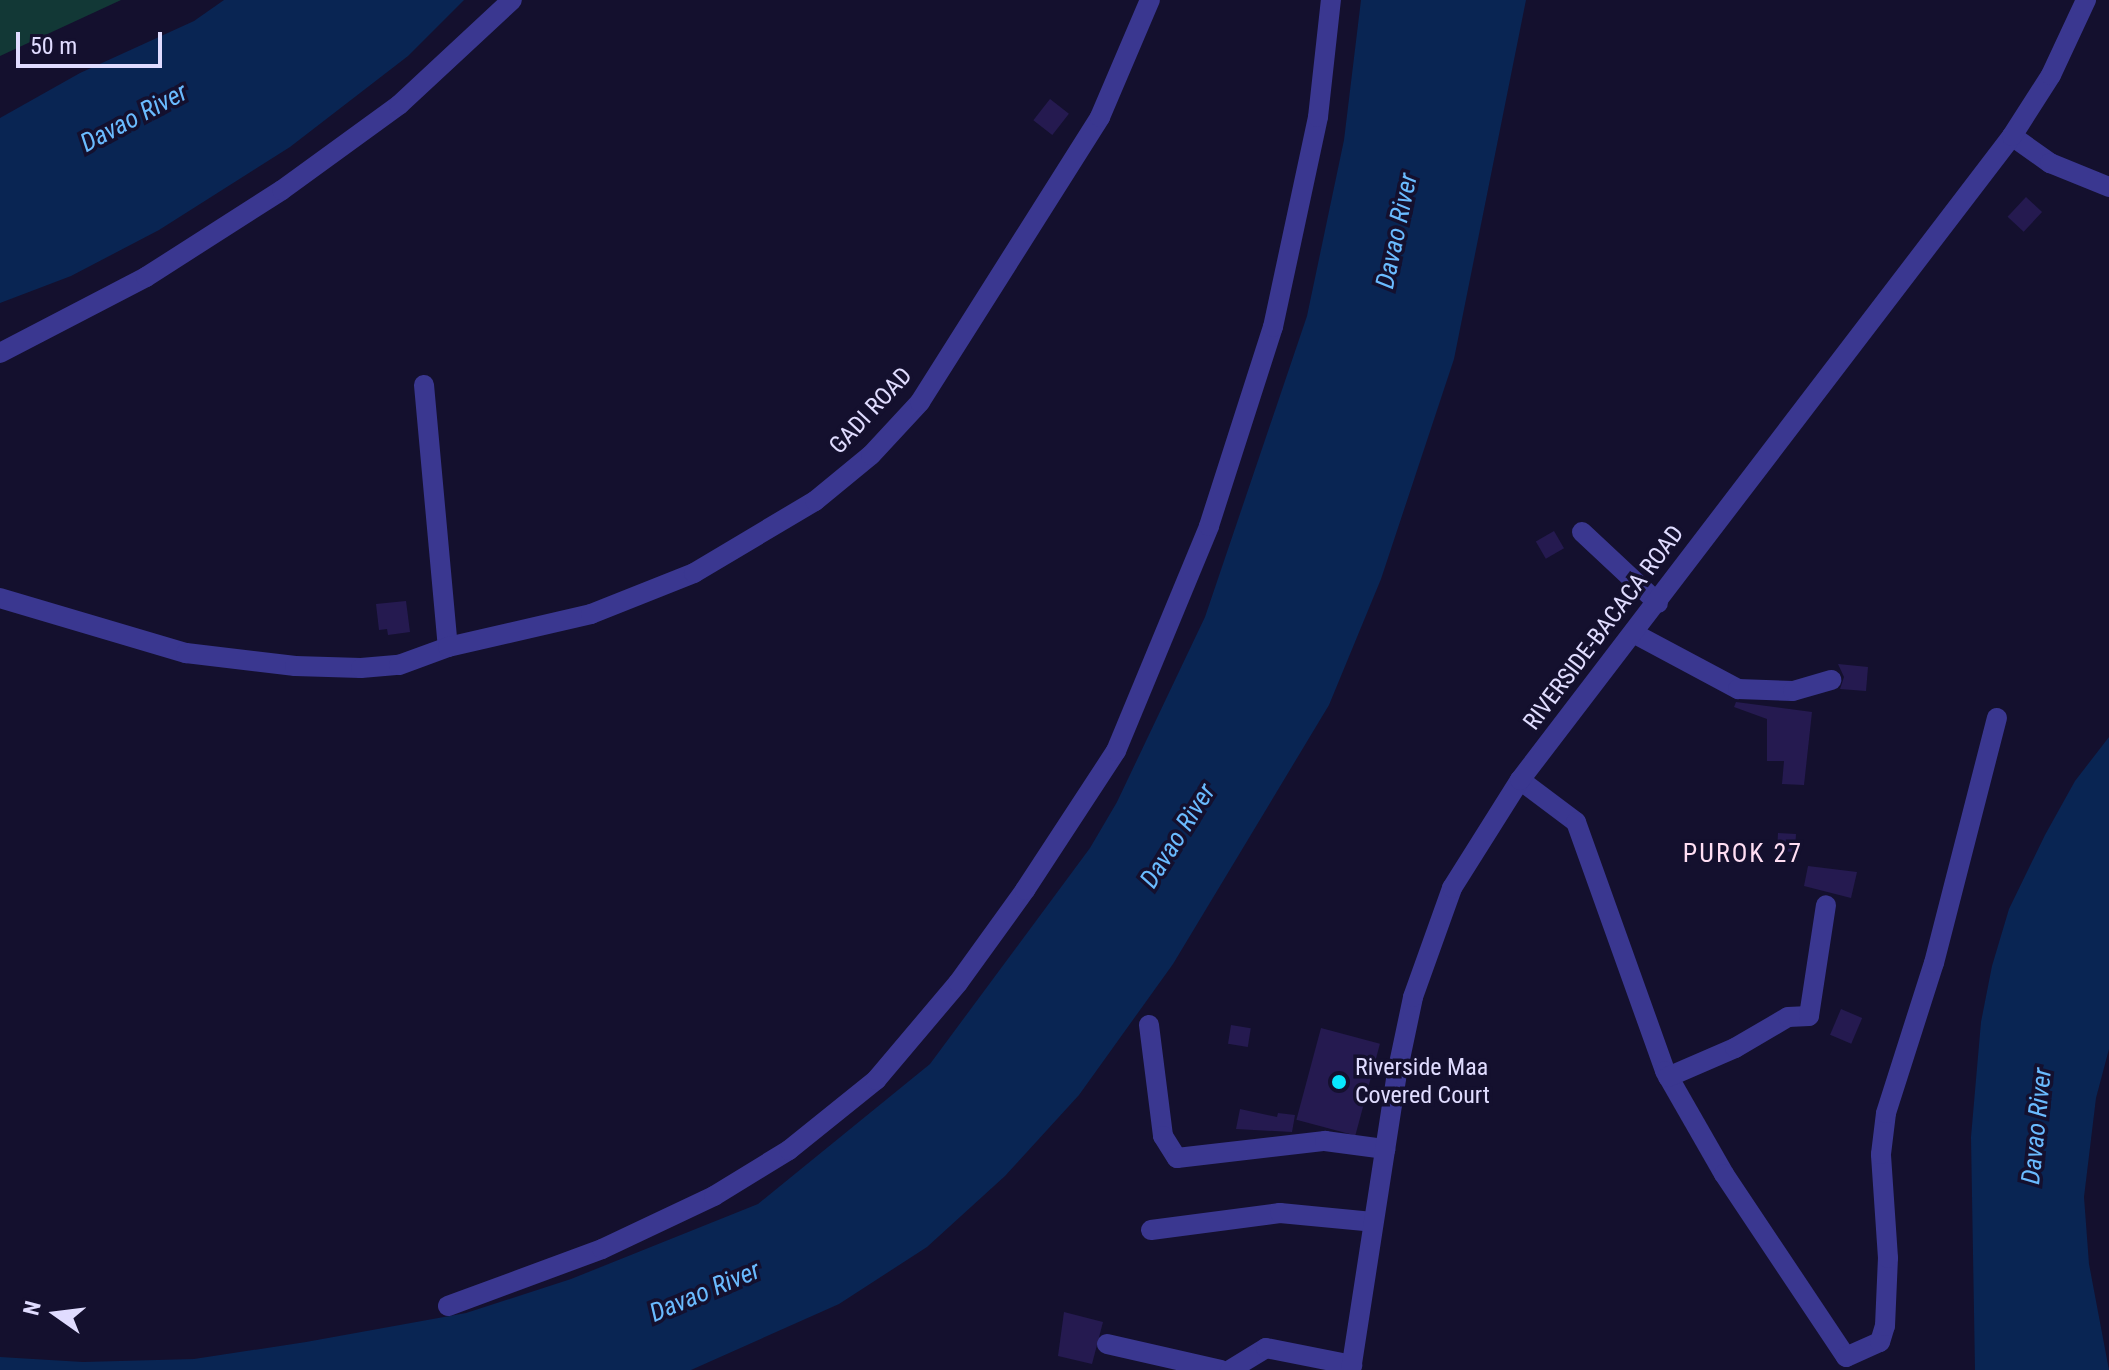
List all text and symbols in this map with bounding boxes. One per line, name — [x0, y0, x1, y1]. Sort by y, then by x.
scale bar — [20, 16, 166, 66]
text: 50 m — [30, 32, 77, 60]
water label: Davao River — [75, 77, 193, 159]
water label: Davao River — [1370, 171, 1424, 291]
street label: GADI ROAD — [824, 362, 918, 460]
street label: RIVERSIDE-BACACA ROAD — [1518, 520, 1690, 736]
water label: Davao River — [1134, 778, 1222, 894]
district label: PUROK 27 — [1683, 838, 1803, 870]
place label: Riverside Maa Covered Court — [1355, 1054, 1490, 1110]
water label: Davao River — [2015, 1066, 2059, 1186]
marker: Riverside Maa Covered Court — [1330, 1073, 1348, 1091]
water label: Davao River — [645, 1255, 765, 1329]
north arrow — [16, 1274, 96, 1354]
text: N — [18, 1299, 46, 1318]

